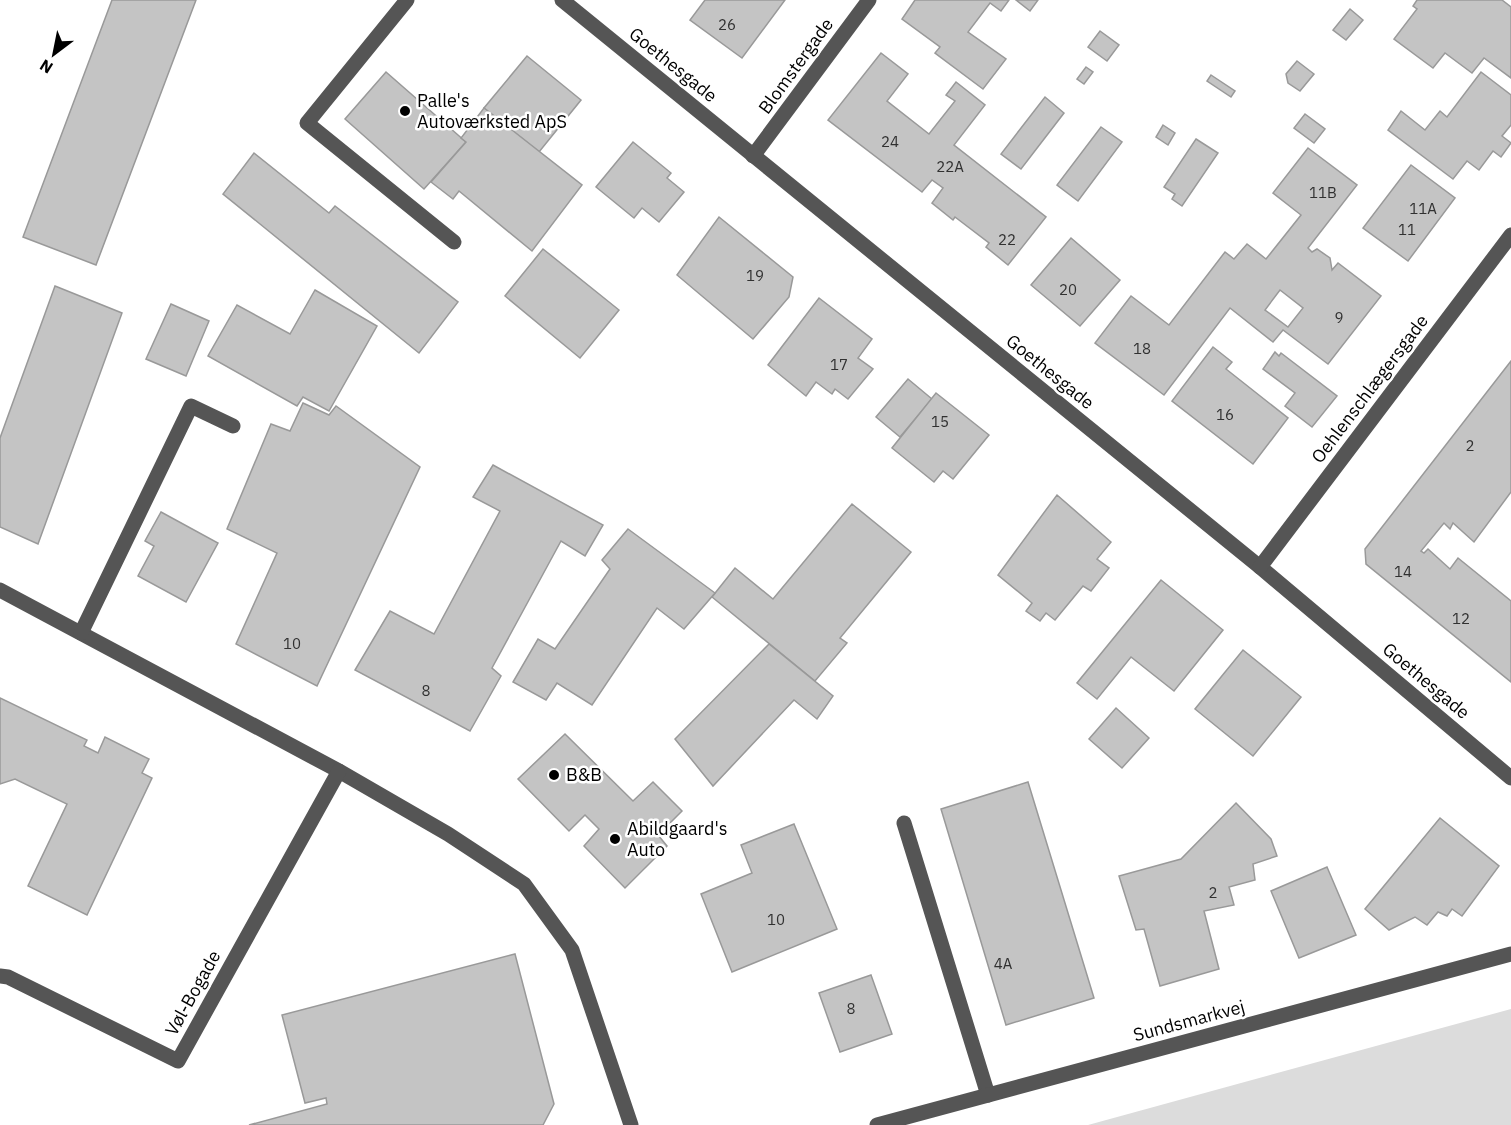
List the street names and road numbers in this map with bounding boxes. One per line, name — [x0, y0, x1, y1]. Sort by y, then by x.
street label: Blomstergade — [753, 13, 838, 118]
street label: Goethesgade — [625, 22, 722, 107]
street label: Oehlenschlægersgade — [1306, 310, 1433, 468]
street label: Goethesgade — [1002, 329, 1099, 414]
street label: Goethesgade — [1378, 637, 1475, 724]
street label: Vøl-Bogade — [160, 946, 225, 1039]
street label: Sundsmarkvej — [1131, 995, 1247, 1046]

